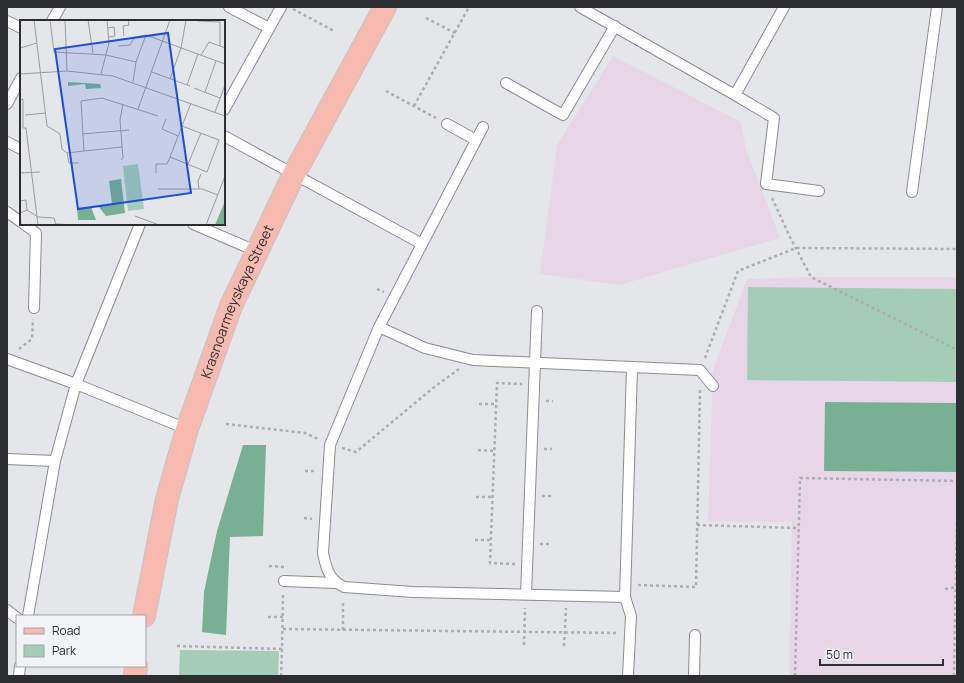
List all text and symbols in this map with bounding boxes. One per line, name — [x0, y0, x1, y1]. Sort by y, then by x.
inset map — [20, 20, 225, 225]
street label: Krasnoarmeyskaya Street — [196, 221, 278, 381]
legend — [16, 615, 146, 667]
text: Road — [52, 622, 80, 639]
scale bar — [820, 641, 943, 667]
text: Park — [52, 642, 77, 659]
text: 50 m — [826, 646, 853, 663]

